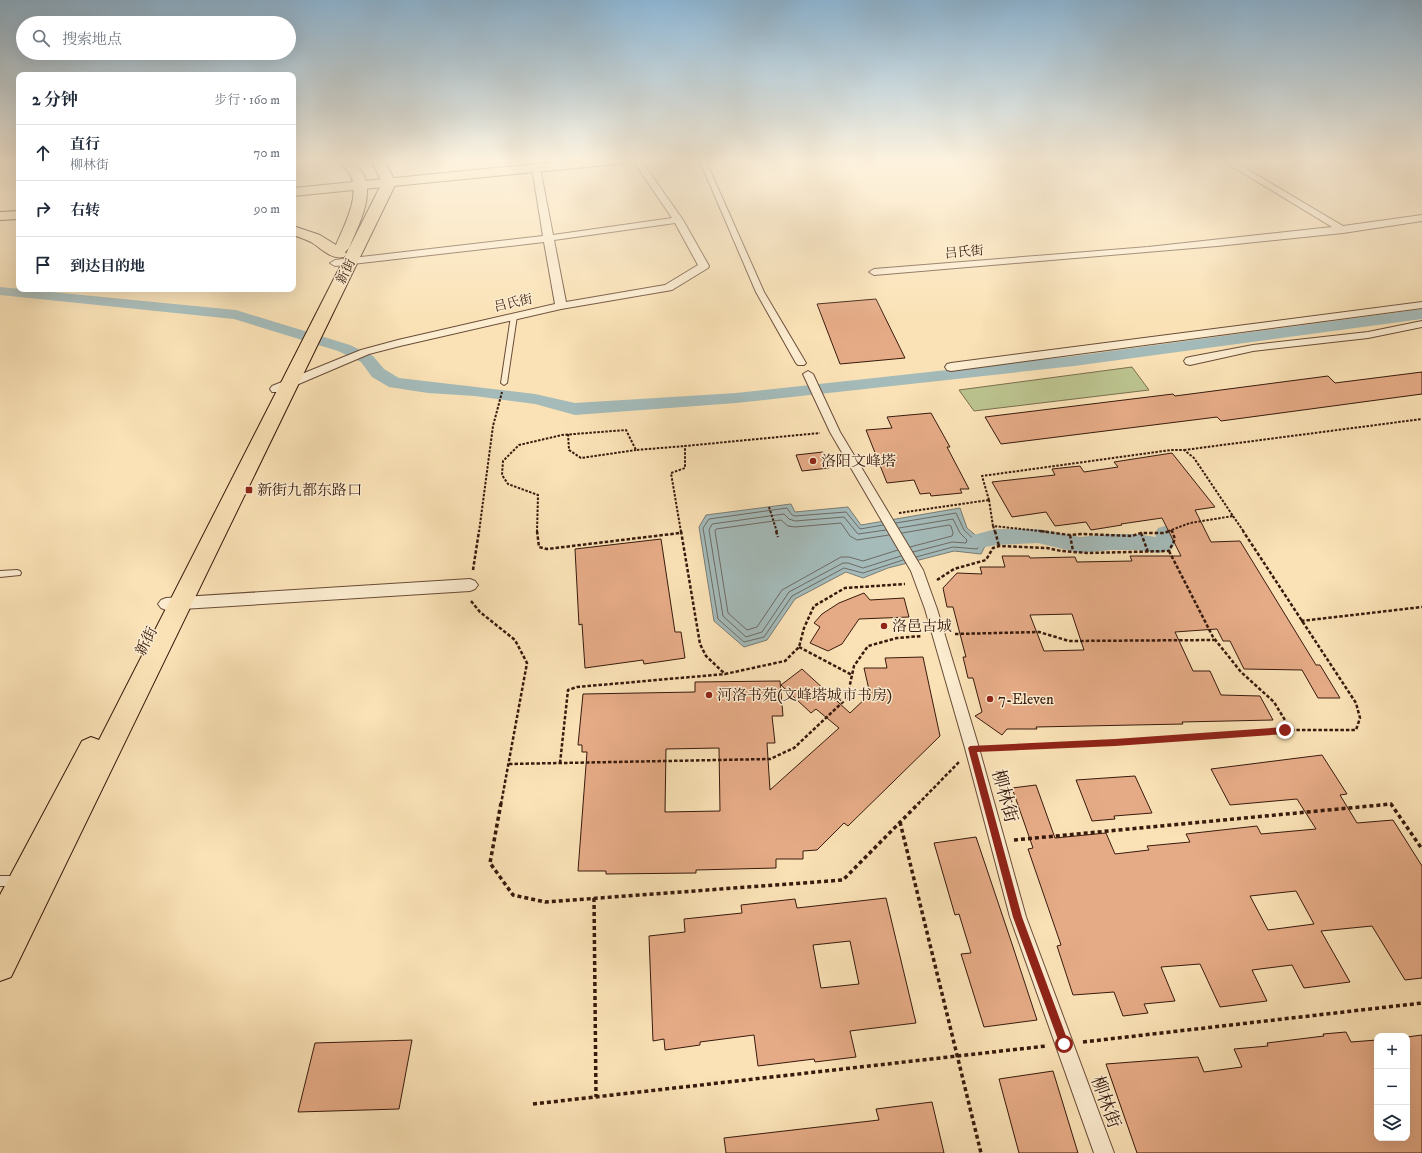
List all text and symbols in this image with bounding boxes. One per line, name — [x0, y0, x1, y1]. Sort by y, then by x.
search box — [16, 16, 296, 60]
icon: search — [30, 27, 52, 49]
text: 搜索地点 — [62, 30, 122, 49]
text: 2 分钟 — [32, 89, 78, 111]
text: 步行 · 160 m — [214, 92, 280, 108]
text: 直行 — [70, 135, 100, 154]
icon: ahead — [32, 142, 54, 164]
text: 70 m — [254, 145, 280, 161]
text: 柳林街 — [70, 157, 109, 173]
icon: right — [32, 198, 54, 220]
text: 右转 — [70, 201, 100, 220]
text: 90 m — [254, 201, 280, 217]
street label: 吕氏街 — [944, 242, 984, 262]
icon: arrive — [32, 254, 54, 276]
street label: 新街 — [333, 256, 359, 287]
text: 到达目的地 — [70, 257, 145, 276]
street label: 吕氏街 — [492, 291, 534, 315]
place label: 洛阳文峰塔 — [821, 452, 896, 471]
marker: 洛阳文峰塔 — [808, 456, 818, 466]
place label: 新街九都东路口 — [257, 481, 362, 500]
marker: 新街九都东路口 — [244, 485, 254, 495]
place label: 洛邑古城 — [892, 617, 952, 636]
marker: 洛邑古城 — [879, 621, 889, 631]
street label: 新街 — [131, 624, 162, 659]
place label: 河洛书苑(文峰塔城市书房) — [717, 686, 892, 705]
marker: 河洛书苑(文峰塔城市书房) — [704, 690, 714, 700]
place label: 7-Eleven — [998, 690, 1054, 709]
marker: 7-Eleven — [985, 694, 995, 704]
route end — [1276, 721, 1294, 739]
street label: 柳林街 — [986, 767, 1022, 825]
map controls — [1374, 1033, 1410, 1141]
button: + — [1374, 1033, 1410, 1069]
route start — [1055, 1035, 1073, 1053]
button: − — [1374, 1069, 1410, 1105]
street label: 柳林街 — [1085, 1073, 1125, 1131]
button: layers — [1374, 1105, 1410, 1141]

